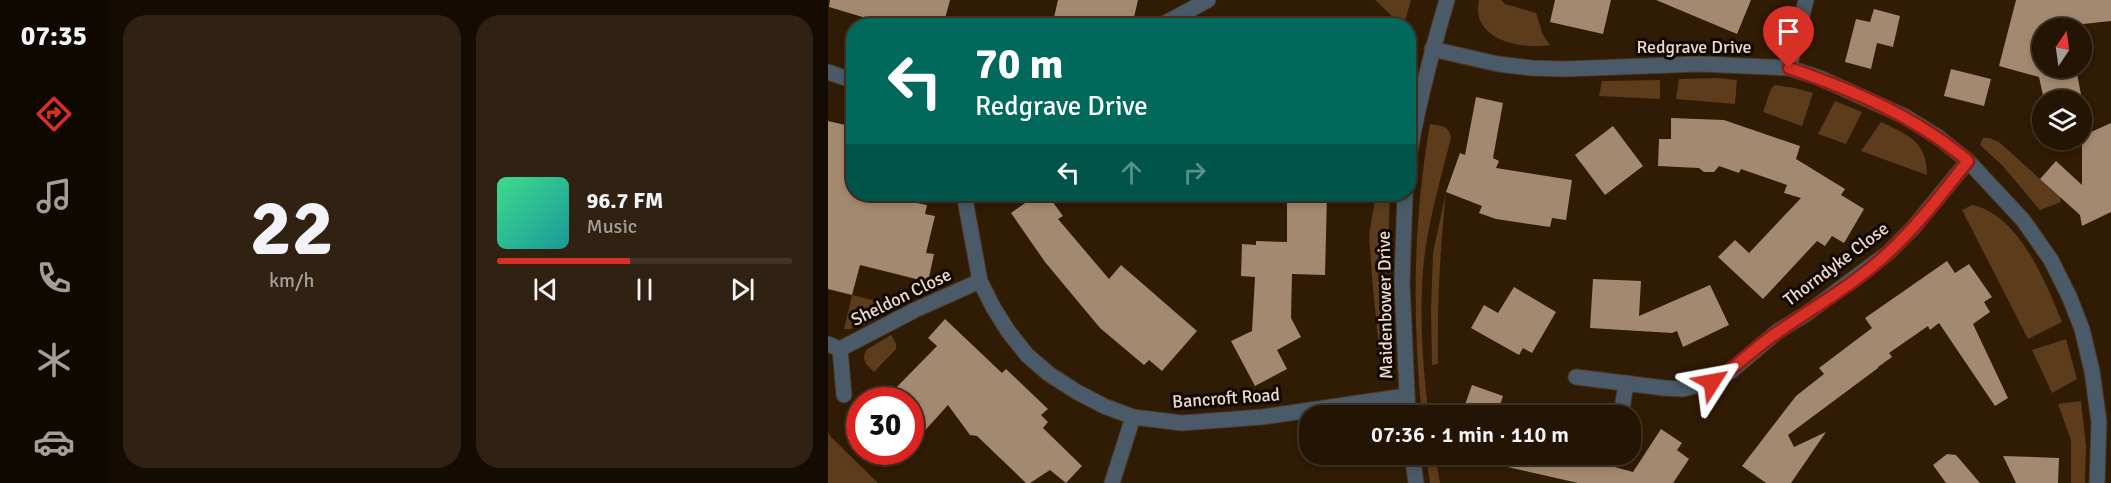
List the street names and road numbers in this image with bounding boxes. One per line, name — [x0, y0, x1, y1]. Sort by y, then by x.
street label: Redgrave Drive — [1636, 36, 1752, 58]
street label: Thorndyke Close — [1779, 217, 1893, 311]
street label: Maidenbower Drive — [1373, 231, 1397, 379]
street label: Sheldon Close — [847, 263, 955, 331]
street label: Bancroft Road — [1171, 383, 1281, 413]

